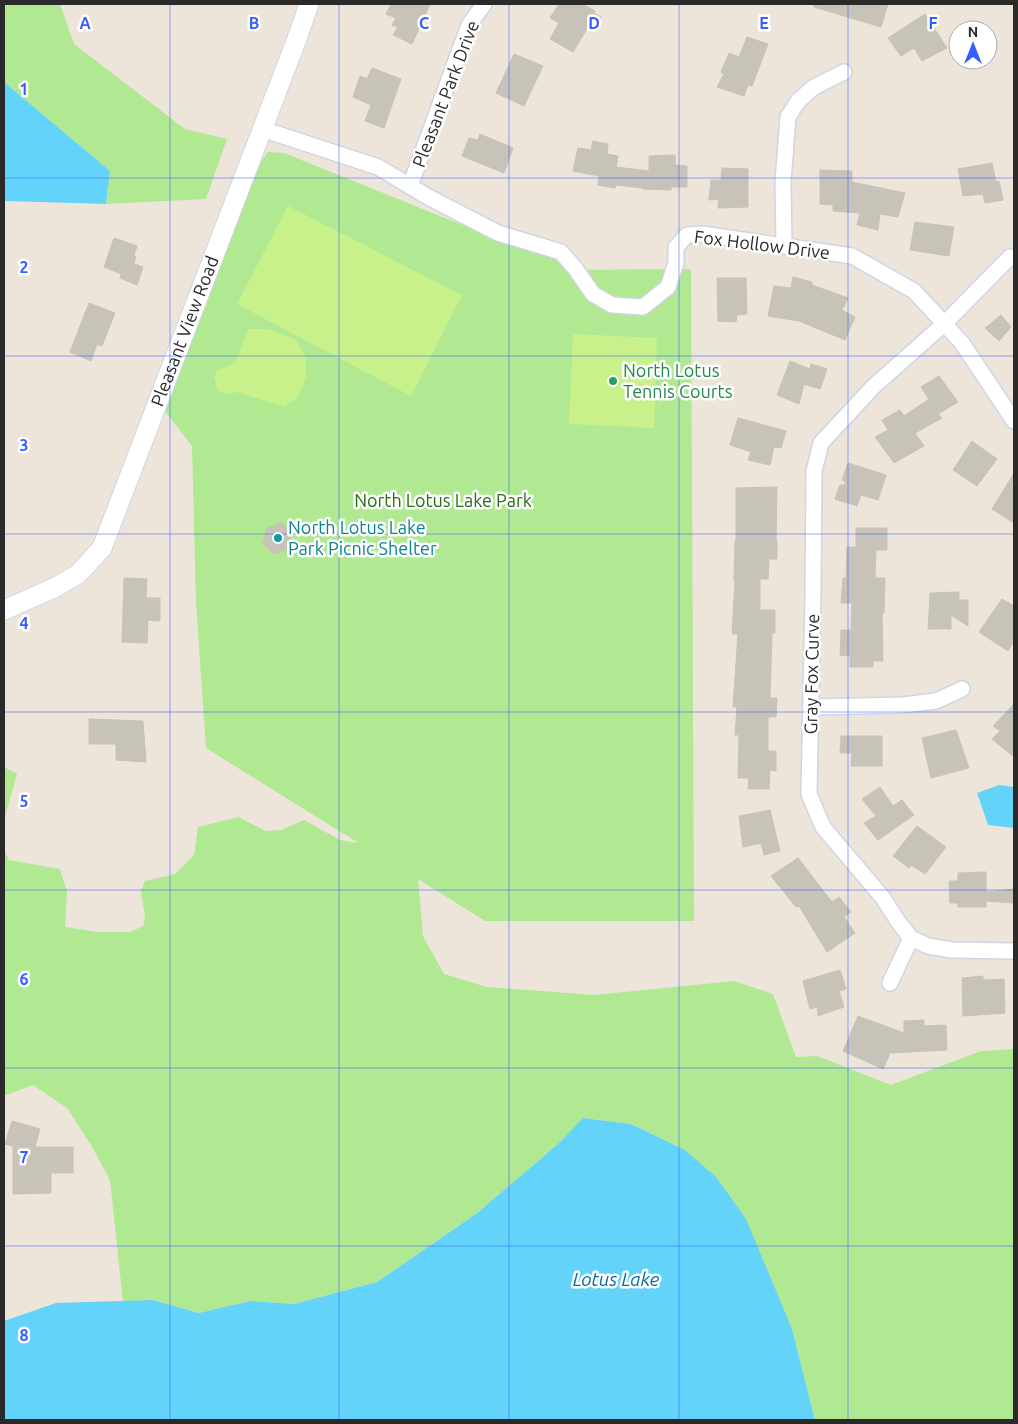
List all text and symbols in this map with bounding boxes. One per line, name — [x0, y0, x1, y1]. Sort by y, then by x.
text: A — [79, 14, 91, 32]
text: B — [249, 14, 259, 32]
text: C — [419, 14, 429, 32]
text: D — [588, 14, 600, 32]
text: E — [759, 14, 769, 32]
text: F — [929, 14, 938, 32]
street label: Pleasant Park Drive — [408, 17, 482, 170]
north arrow — [948, 20, 998, 70]
text: N — [968, 24, 978, 40]
text: 1 — [19, 80, 29, 98]
street label: Fox Hollow Drive — [693, 226, 831, 262]
street label: Pleasant View Road — [146, 253, 222, 409]
text: 2 — [19, 258, 29, 276]
place label: North Lotus Tennis Courts — [623, 360, 733, 401]
marker: North Lotus Tennis Courts — [607, 375, 619, 387]
text: 3 — [19, 436, 29, 454]
park label: North Lotus Lake Park — [354, 490, 532, 510]
place label: North Lotus Lake Park Picnic Shelter — [288, 517, 437, 558]
marker: North Lotus Lake Park Picnic Shelter — [272, 532, 284, 544]
street label: Gray Fox Curve — [800, 613, 822, 735]
text: 4 — [19, 614, 29, 632]
text: 5 — [19, 792, 29, 810]
text: 6 — [19, 970, 29, 988]
text: 7 — [19, 1148, 29, 1166]
water label: Lotus Lake — [573, 1268, 660, 1290]
text: 8 — [19, 1326, 29, 1344]

